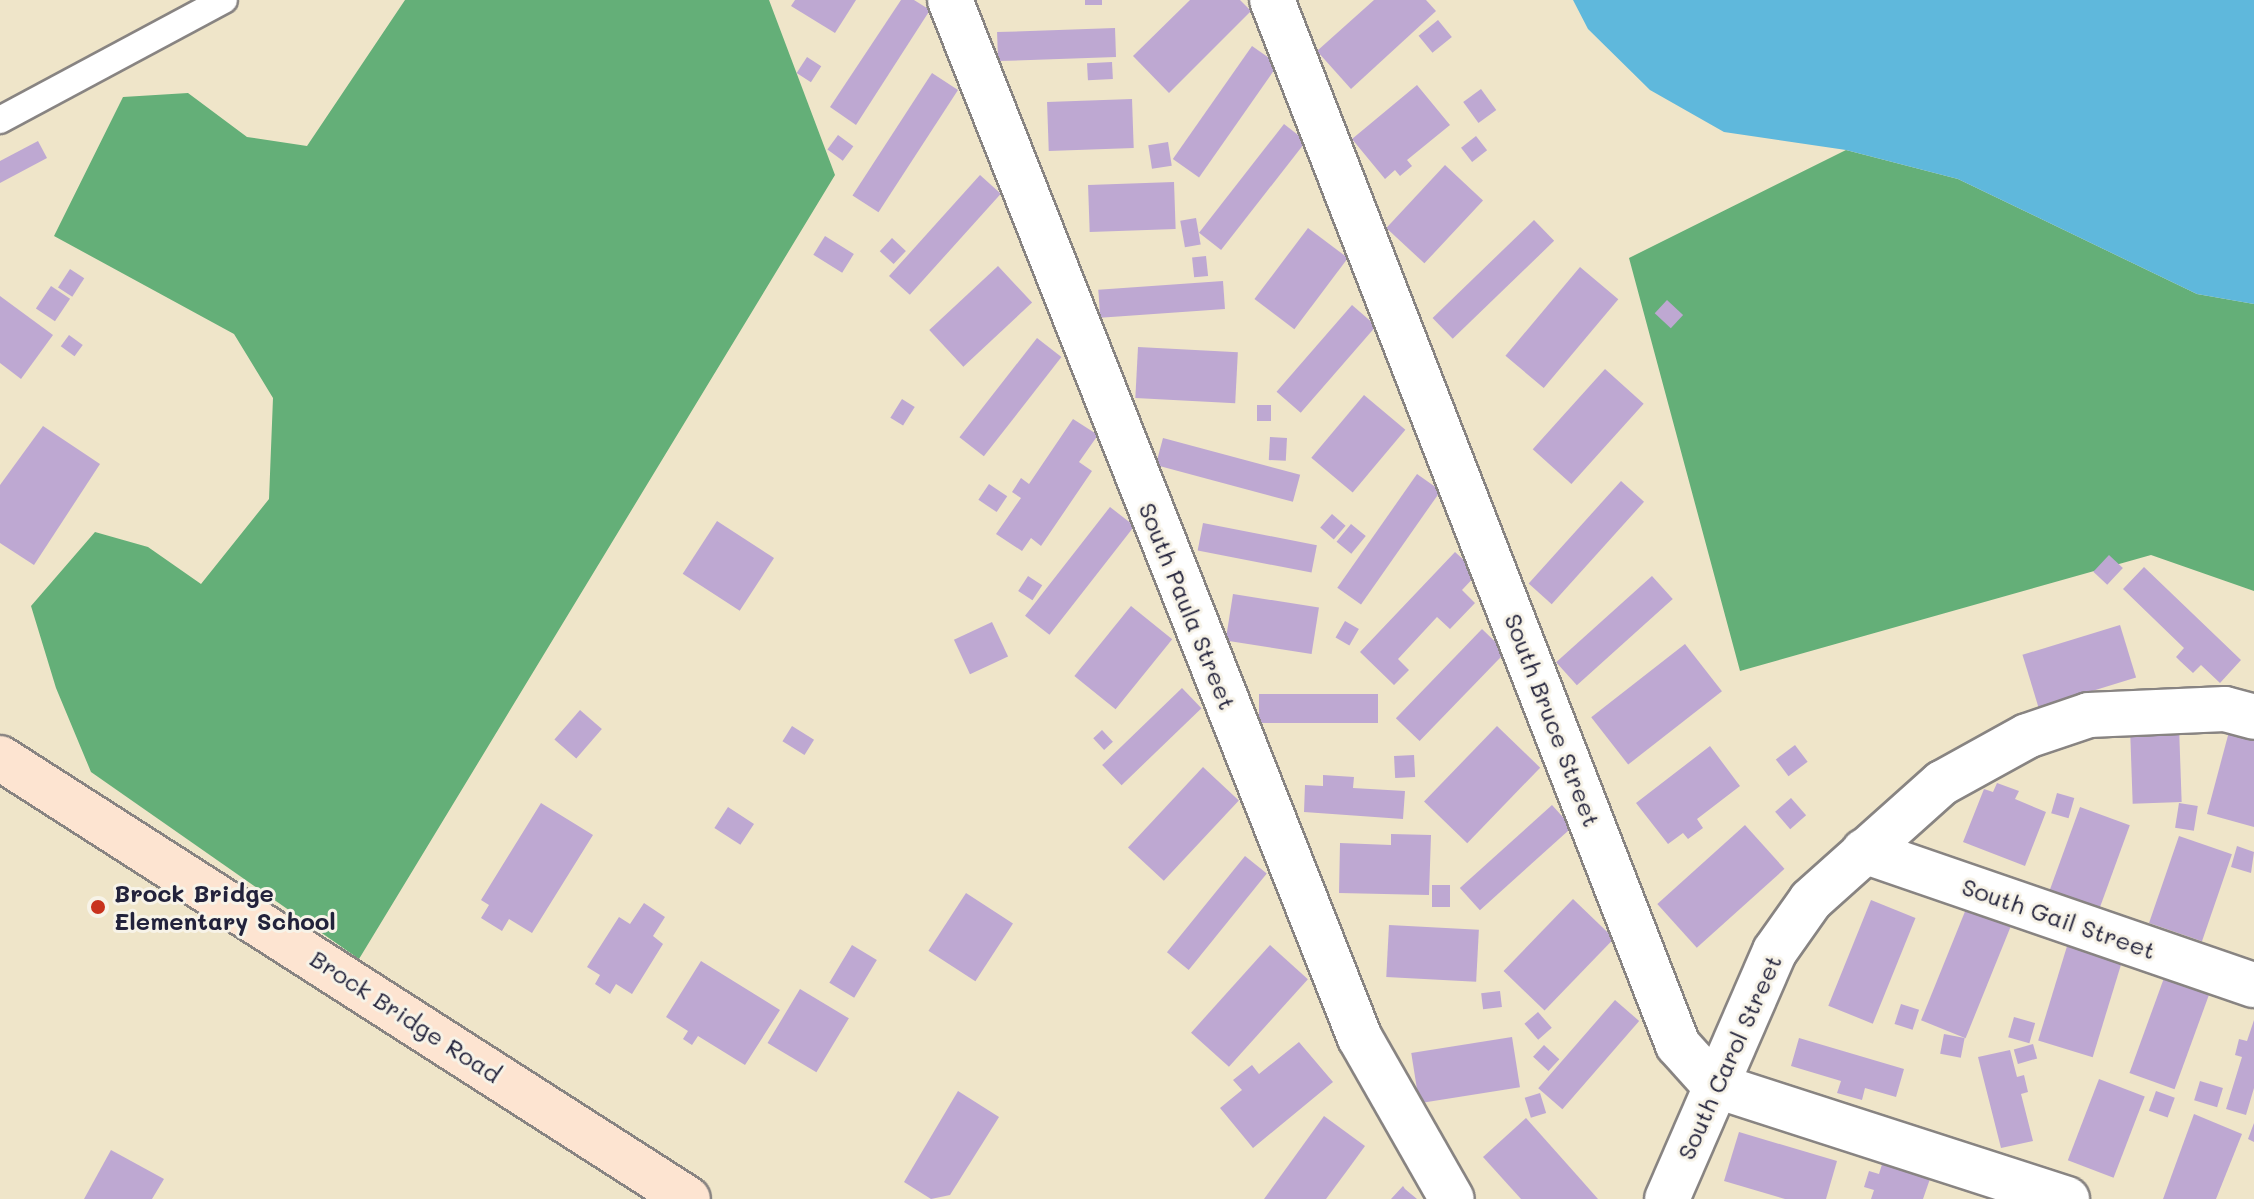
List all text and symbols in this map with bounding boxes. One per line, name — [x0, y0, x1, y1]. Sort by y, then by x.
street label: South Paula Street — [1133, 498, 1243, 714]
street label: South Bruce Street — [1499, 609, 1607, 831]
street label: South Gail Street — [1958, 871, 2160, 965]
place label: Brock Bridge Elementary School — [114, 879, 336, 935]
marker: Brock Bridge Elementary School — [89, 898, 107, 916]
street label: Brock Bridge Road — [305, 944, 507, 1088]
street label: South Carol Street — [1671, 950, 1787, 1164]

